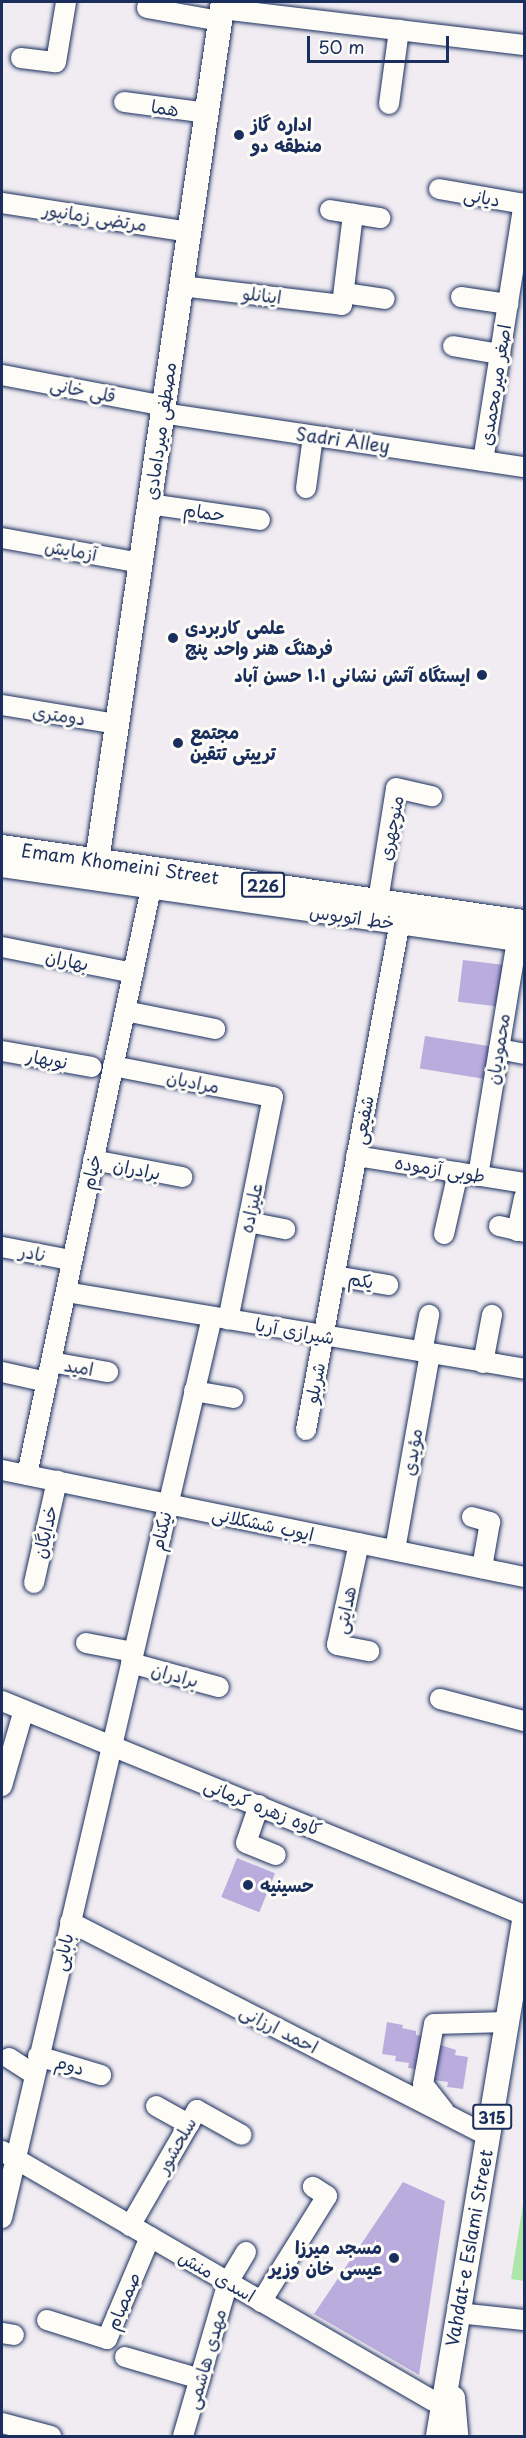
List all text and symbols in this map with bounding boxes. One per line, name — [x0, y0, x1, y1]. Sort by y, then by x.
scale bar — [310, 24, 452, 62]
text: 50 m — [318, 33, 365, 60]
street label: هما — [150, 95, 180, 121]
place label: اداره گاز منطقه دو — [251, 114, 322, 156]
marker: اداره گاز منطقه دو — [232, 128, 246, 142]
street label: دیانی — [462, 183, 502, 211]
street label: مرتضی زمانپور — [42, 198, 148, 236]
street label: اینانلو — [241, 282, 283, 308]
street label: اصغر میرمحمدی — [475, 323, 515, 447]
street label: مصطفی میردامادی — [140, 361, 180, 501]
street label: قلی خانی — [48, 373, 118, 407]
street label: Sadri Alley — [294, 423, 392, 457]
street label: حمام — [182, 498, 226, 526]
street label: آزمایش — [43, 535, 99, 565]
place label: علمی کاربردی فرهنگ هنر واحد پنج — [185, 617, 333, 660]
marker: علمی کاربردی فرهنگ هنر واحد پنج — [166, 631, 180, 645]
place label: ایستگاه آتش نشانی ۱۰۱ حسن آباد — [234, 664, 470, 686]
marker: ایستگاه آتش نشانی ۱۰۱ حسن آباد — [475, 668, 489, 682]
street label: دومتری — [31, 700, 87, 730]
place label: مجتمع ترییتی تتقین — [190, 722, 276, 764]
marker: مجتمع ترییتی تتقین — [171, 736, 185, 750]
street label: منوچهری — [374, 794, 408, 862]
street label: Emam Khomeini Street — [20, 839, 220, 889]
road number: 226 — [240, 872, 286, 898]
street label: خط اتوبوس — [308, 900, 396, 934]
street label: بهاران — [44, 945, 90, 975]
street label: محمودیان — [482, 1012, 514, 1086]
street label: نوبهار — [25, 1045, 69, 1073]
street label: مرادیان — [165, 1066, 221, 1098]
street label: شفیعی — [348, 1094, 378, 1146]
street label: طوبی آزموده — [393, 1151, 487, 1187]
street label: خیام — [77, 1152, 105, 1192]
street label: برادران — [111, 1154, 163, 1184]
street label: علیزاده — [235, 1181, 267, 1235]
street label: نادر — [18, 1240, 48, 1266]
street label: یکم — [347, 1267, 375, 1293]
street label: شیرازی آریا — [254, 1313, 336, 1349]
street label: امید — [63, 1354, 95, 1380]
street label: شربلو — [300, 1361, 330, 1405]
street label: مؤیدی — [397, 1427, 427, 1477]
street label: خدایگان — [28, 1503, 62, 1561]
street label: ایوب ششکلانی — [210, 1503, 316, 1545]
street label: نیکنام — [146, 1509, 176, 1553]
street label: هدایتی — [329, 1584, 361, 1636]
street label: برادران — [149, 1658, 201, 1692]
street label: کاوه زهره کرمانی — [201, 1774, 325, 1840]
place label: حسینیه — [260, 1874, 314, 1896]
marker: حسینیه — [241, 1878, 255, 1892]
street label: بابایی — [48, 1931, 78, 1973]
street label: احمد ارزانی — [236, 2000, 322, 2058]
street label: دوم — [53, 2051, 87, 2079]
road number: 315 — [471, 2104, 513, 2130]
street label: سلحشور — [151, 2113, 201, 2177]
street label: Vahdat-e Eslami Street — [441, 2147, 497, 2349]
place label: مسجد میرزا عیسی خان وزیر — [269, 2237, 382, 2280]
street label: اسدی منش — [175, 2246, 259, 2306]
marker: مسجد میرزا عیسی خان وزیر — [387, 2251, 401, 2265]
street label: صمصام — [101, 2269, 145, 2333]
street label: مهدی هاشمی — [181, 2306, 231, 2412]

